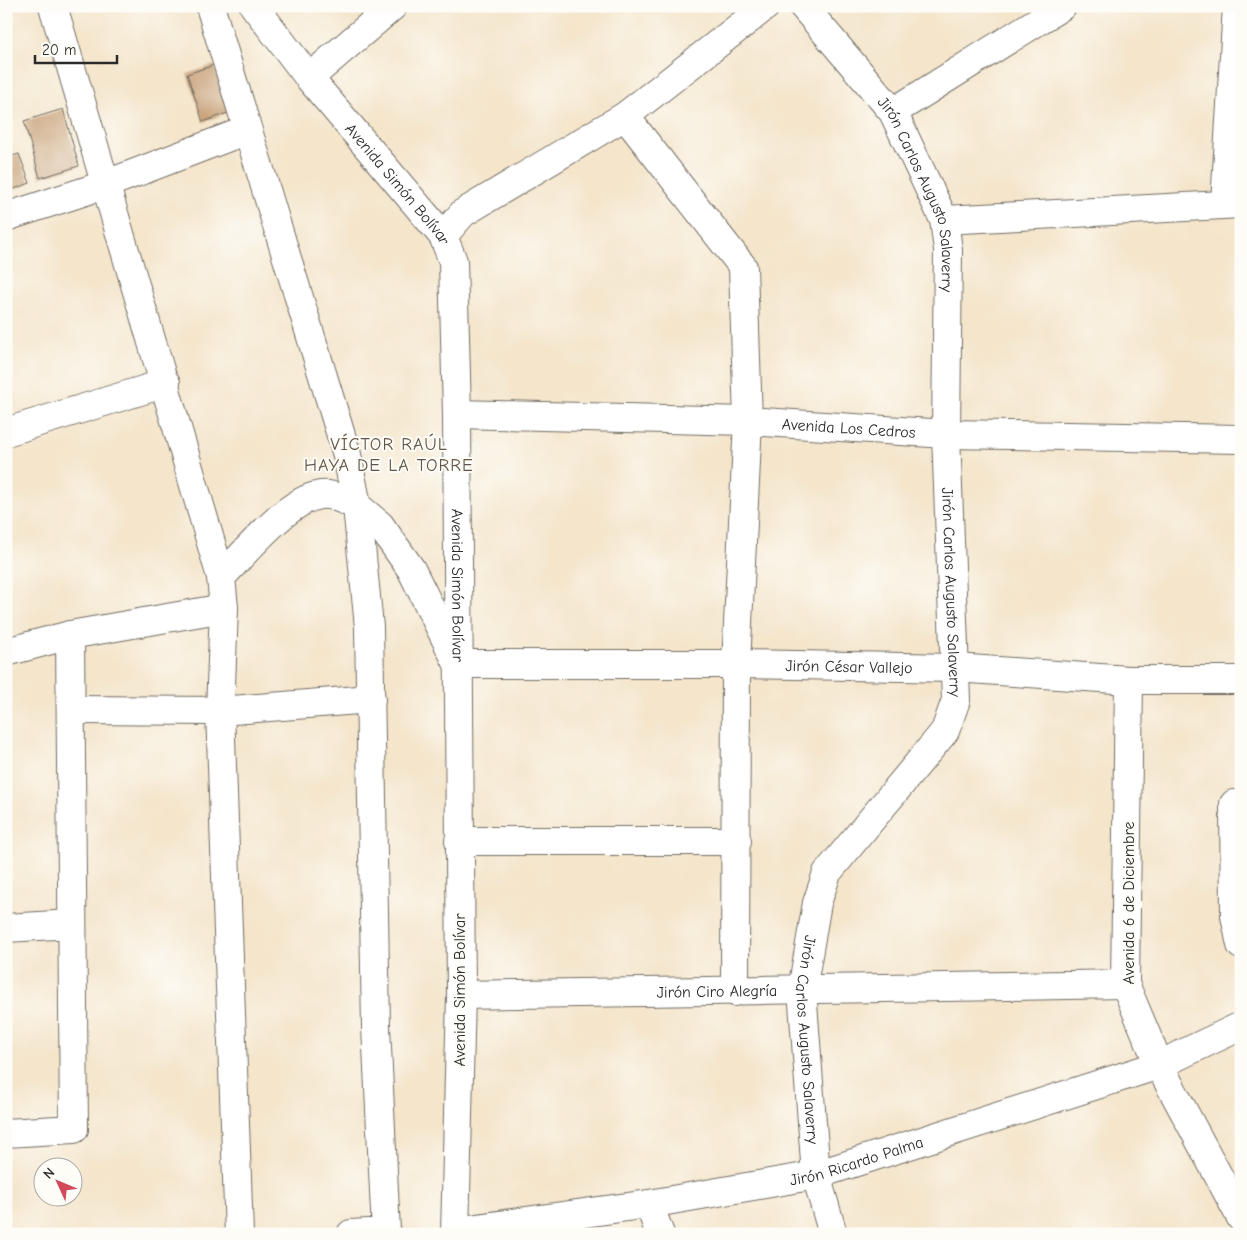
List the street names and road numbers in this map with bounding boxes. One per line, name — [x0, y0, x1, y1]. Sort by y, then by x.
street label: Jirón Carlos Augusto Salaverry — [874, 93, 956, 293]
street label: Avenida Simón Bolívar — [341, 120, 454, 248]
street label: Avenida Los Cedros — [781, 415, 916, 442]
street label: Jirón Carlos Augusto Salaverry — [938, 487, 964, 698]
street label: Avenida Simón Bolívar — [448, 509, 467, 663]
street label: Jirón César Vallejo — [785, 657, 913, 677]
street label: Avenida 6 de Diciembre — [1120, 821, 1138, 985]
street label: Avenida Simón Bolívar — [451, 913, 469, 1067]
street label: Jirón Carlos Augusto Salaverry — [792, 934, 822, 1146]
street label: Jirón Ciro Alegría — [657, 982, 777, 1002]
street label: Jirón Ricardo Palma — [788, 1133, 926, 1189]

